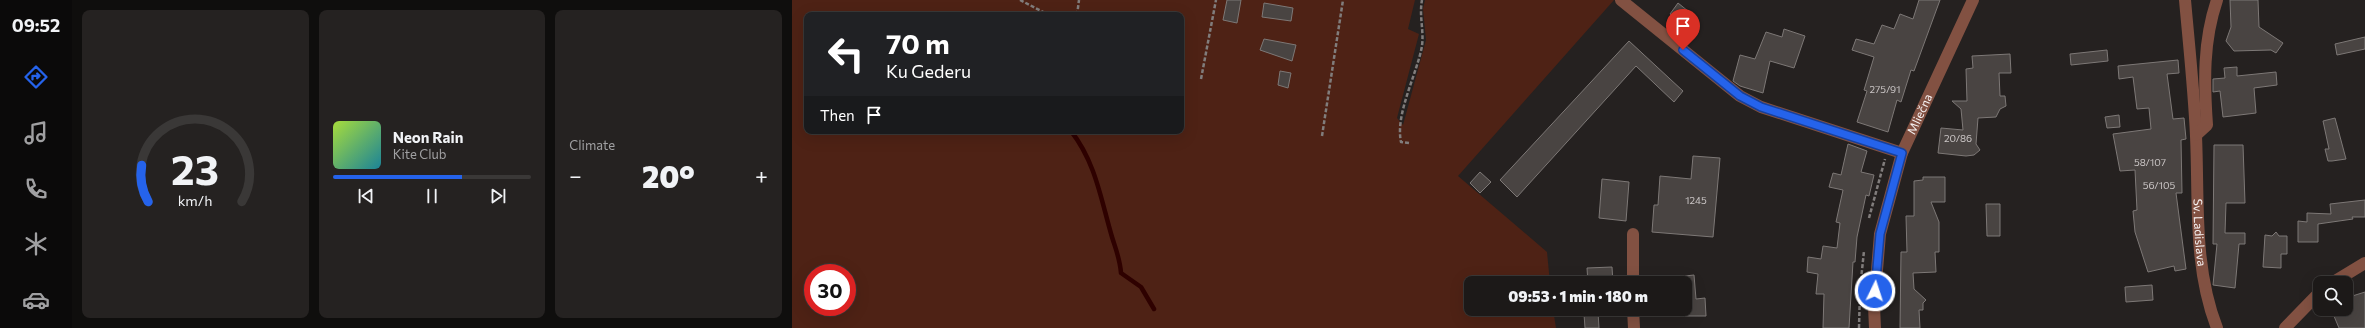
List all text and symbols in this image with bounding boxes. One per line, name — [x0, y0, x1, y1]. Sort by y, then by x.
pin — [1666, 9, 1700, 50]
text: 09:52 — [12, 14, 60, 36]
icon: arrive — [1672, 15, 1694, 37]
text: 70 m — [886, 26, 950, 60]
icon: left — [820, 28, 872, 80]
text: Ku Gederu — [886, 60, 971, 82]
icon: directions — [22, 63, 50, 91]
house number: 275/91 — [1870, 83, 1900, 95]
street label: Mliečna — [1904, 91, 1935, 136]
icon: arrive — [863, 104, 885, 126]
text: Then — [820, 106, 855, 124]
icon: music — [22, 119, 50, 147]
text: Neon Rain — [393, 128, 463, 146]
house number: 20/86 — [1944, 132, 1972, 144]
text: Climate — [569, 137, 615, 153]
text: 23 — [171, 143, 219, 194]
text: Kite Club — [393, 146, 446, 162]
house number: 58/107 — [2134, 156, 2166, 168]
text: 20° — [642, 157, 695, 194]
text: − — [569, 162, 582, 189]
text: + — [755, 162, 768, 189]
icon: phone — [22, 175, 50, 203]
house number: 56/105 — [2143, 179, 2176, 191]
icon: previous — [355, 185, 377, 207]
icon: pause — [421, 185, 443, 207]
icon: next — [487, 185, 509, 207]
text: km/h — [178, 191, 213, 209]
house number: 1245 — [1685, 194, 1707, 206]
street label: Sv. Ladislava — [2191, 199, 2210, 267]
icon: climate — [22, 230, 50, 258]
speed limit sign: 30 — [804, 264, 856, 316]
position arrow — [1854, 270, 1896, 312]
map controls — [2313, 276, 2353, 316]
button: search — [2313, 276, 2353, 316]
icon: car — [22, 286, 50, 314]
text: 09:53 · 1 min · 180 m — [1508, 287, 1648, 305]

